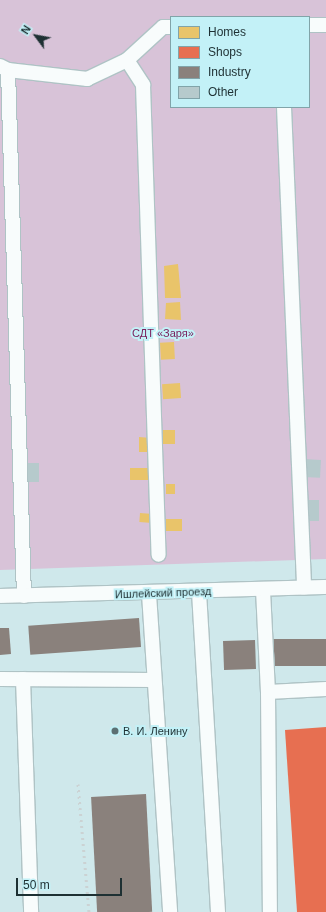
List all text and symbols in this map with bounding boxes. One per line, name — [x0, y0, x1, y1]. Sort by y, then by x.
north arrow — [16, 16, 56, 56]
legend — [170, 16, 310, 108]
text: N — [19, 23, 33, 36]
text: Homes — [208, 25, 246, 39]
text: Shops — [208, 45, 242, 59]
text: Industry — [208, 65, 251, 79]
text: Other — [208, 85, 238, 99]
park label: СДТ «Заря» — [132, 326, 194, 340]
street label: Ишлейский проезд — [115, 585, 211, 601]
place label: В. И. Ленину — [123, 724, 188, 738]
marker: В. И. Ленину — [110, 726, 120, 736]
scale bar — [18, 870, 124, 896]
text: 50 m — [23, 878, 50, 892]

